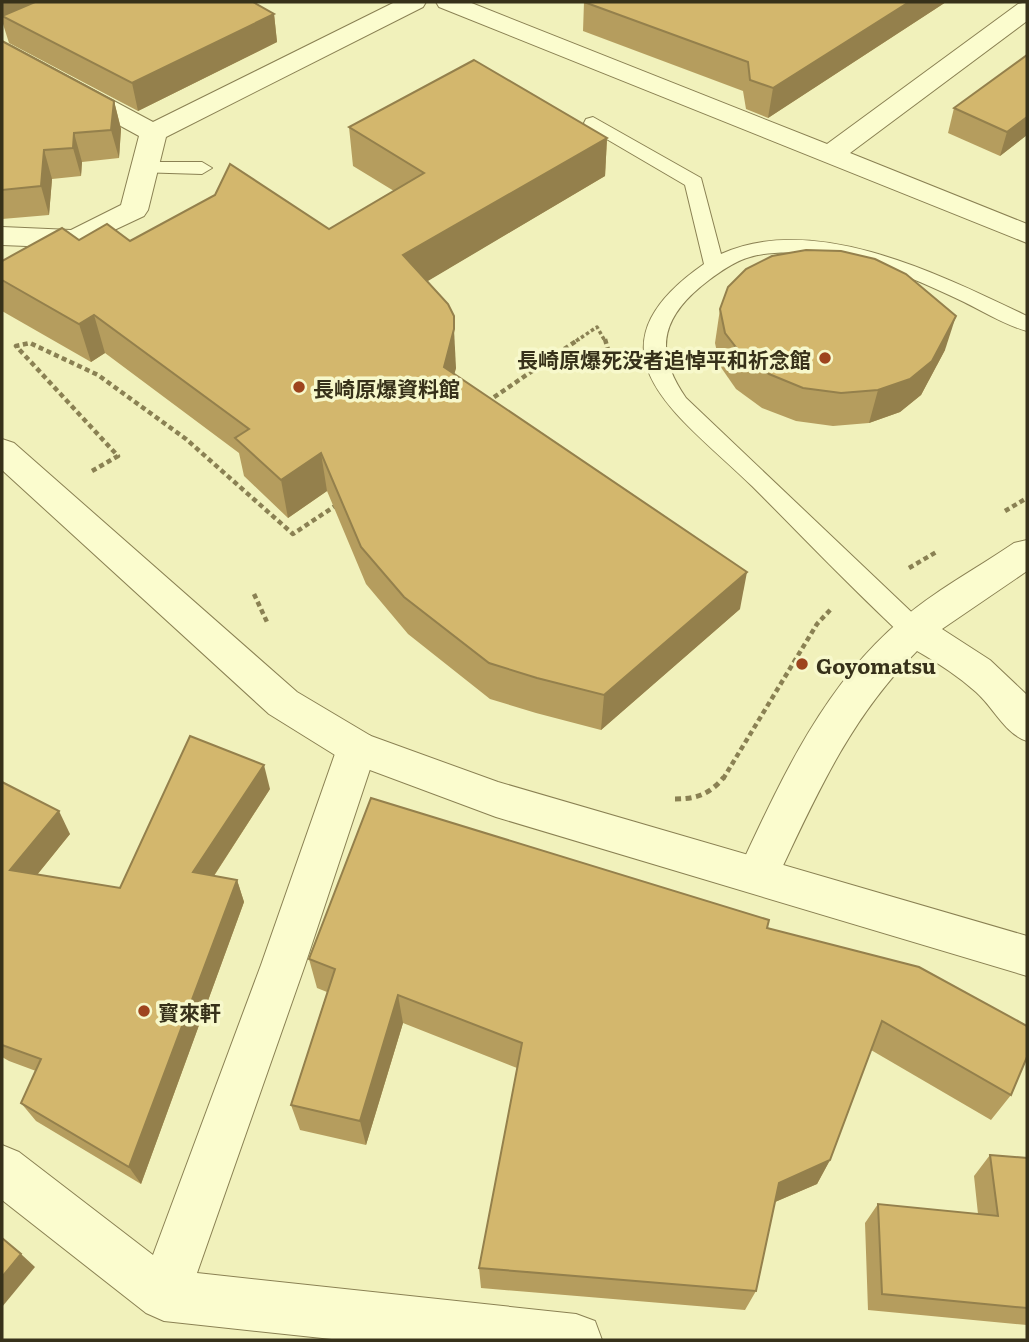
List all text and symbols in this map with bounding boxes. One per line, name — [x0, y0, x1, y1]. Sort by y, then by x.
place label: 長崎原爆死没者追悼平和祈念館 — [517, 343, 811, 374]
marker: 長崎原爆死没者追悼平和祈念館 — [817, 350, 833, 366]
place label: 長崎原爆資料館 — [313, 372, 460, 403]
marker: 長崎原爆資料館 — [291, 379, 307, 395]
place label: Goyomatsu — [816, 649, 936, 680]
marker: Goyomatsu — [794, 656, 810, 672]
place label: 寳來軒 — [158, 996, 221, 1027]
marker: 寳來軒 — [136, 1003, 152, 1019]

